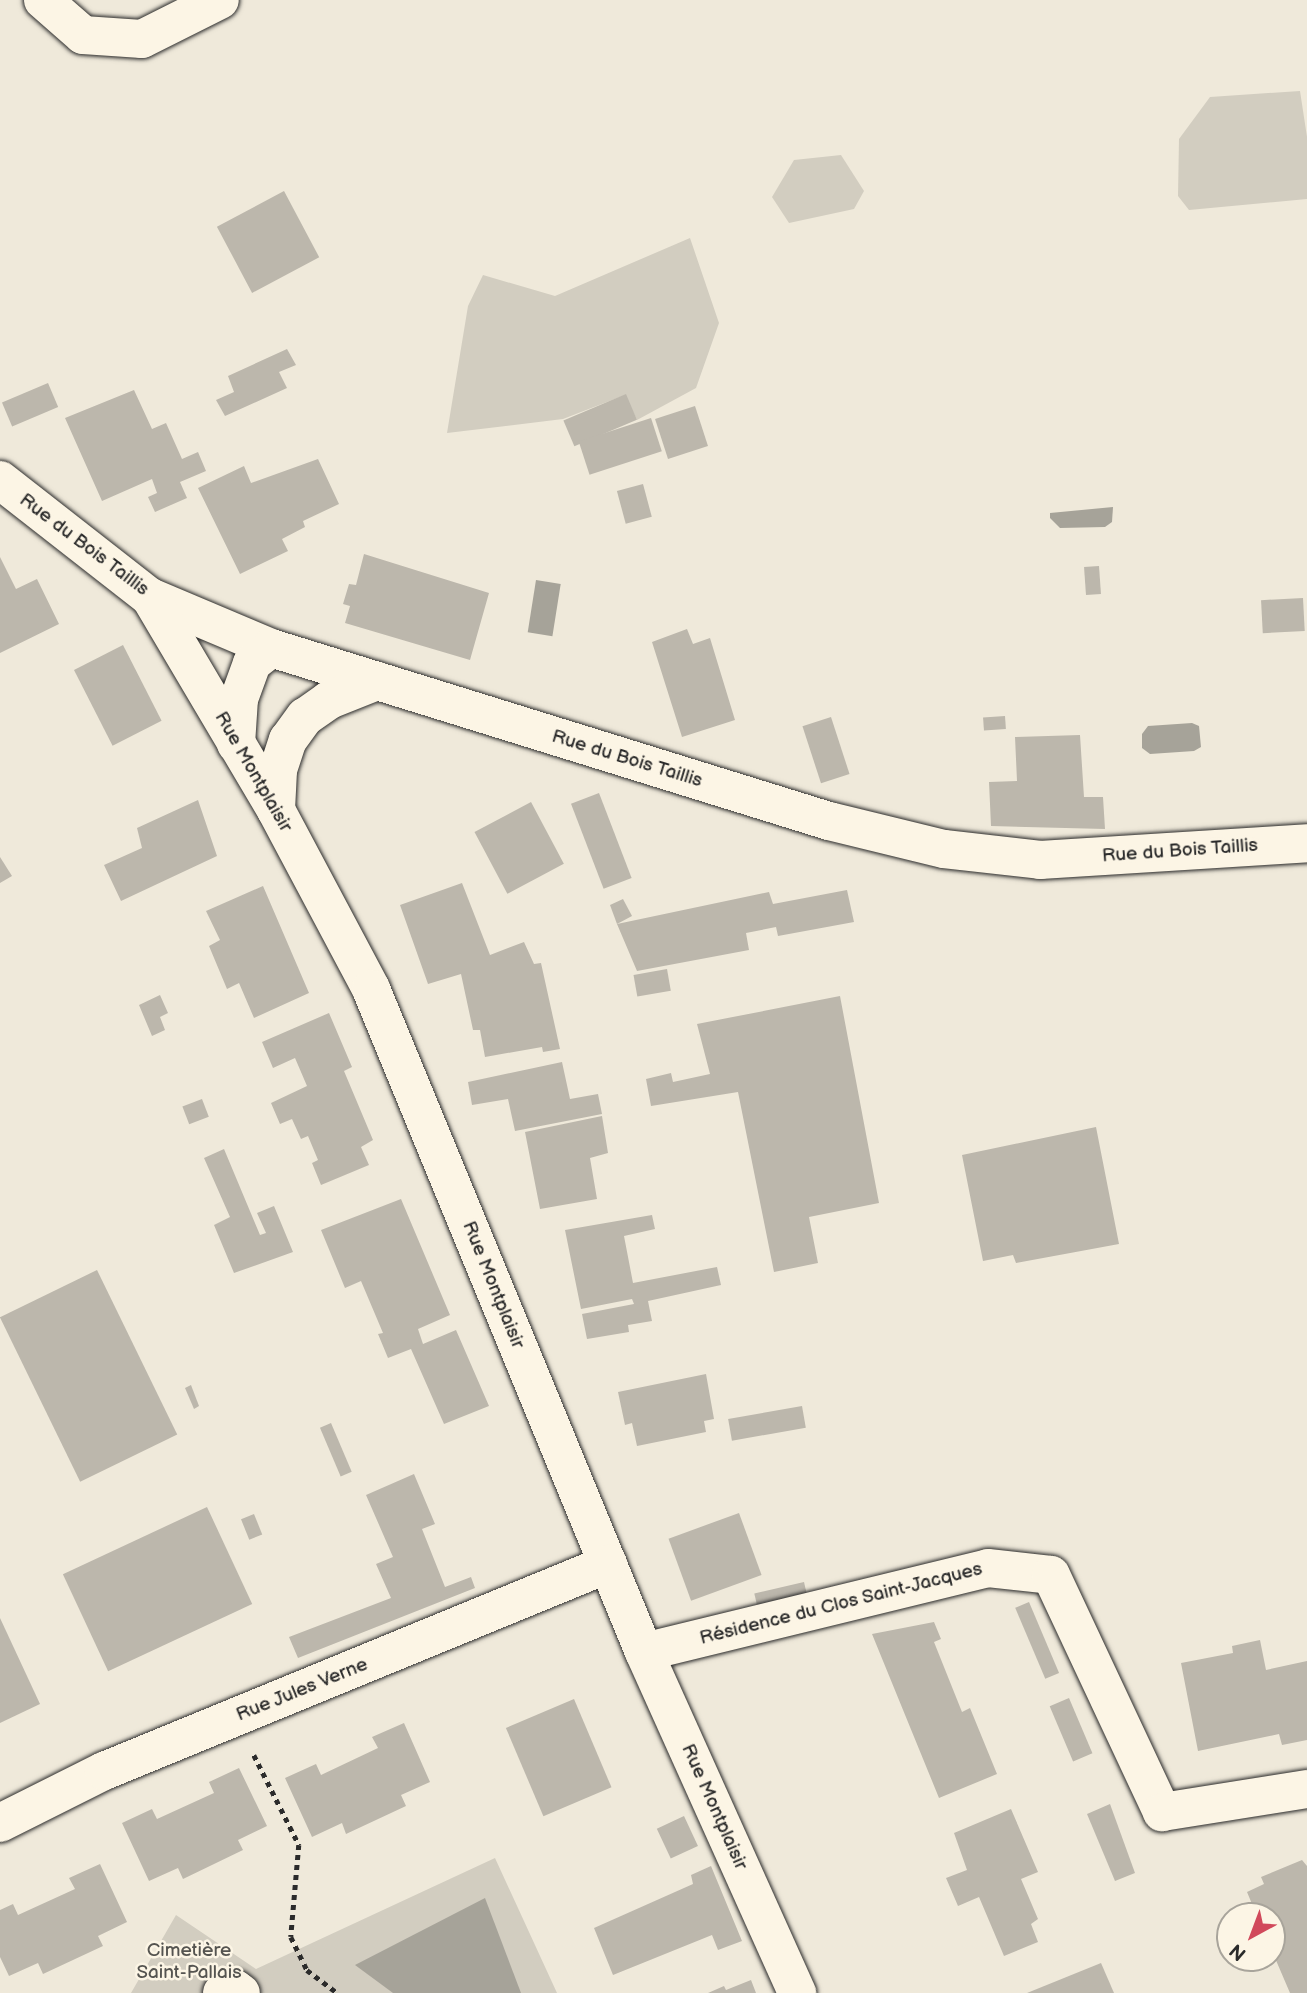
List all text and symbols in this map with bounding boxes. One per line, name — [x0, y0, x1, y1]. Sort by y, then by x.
street label: Rue du Bois Taillis — [15, 489, 153, 601]
street label: Rue Montplaisir — [209, 708, 297, 836]
street label: Rue du Bois Taillis — [549, 725, 705, 793]
street label: Rue du Bois Taillis — [1101, 834, 1259, 868]
street label: Rue Montplaisir — [457, 1218, 529, 1352]
street label: Résidence du Clos Saint-Jacques — [697, 1558, 985, 1650]
street label: Rue Jules Verne — [232, 1653, 372, 1727]
street label: Rue Montplaisir — [676, 1741, 752, 1873]
north arrow — [1216, 1902, 1286, 1972]
text: N — [1225, 1938, 1251, 1965]
park label: Cimetière Saint-Pallais — [136, 1940, 242, 1984]

